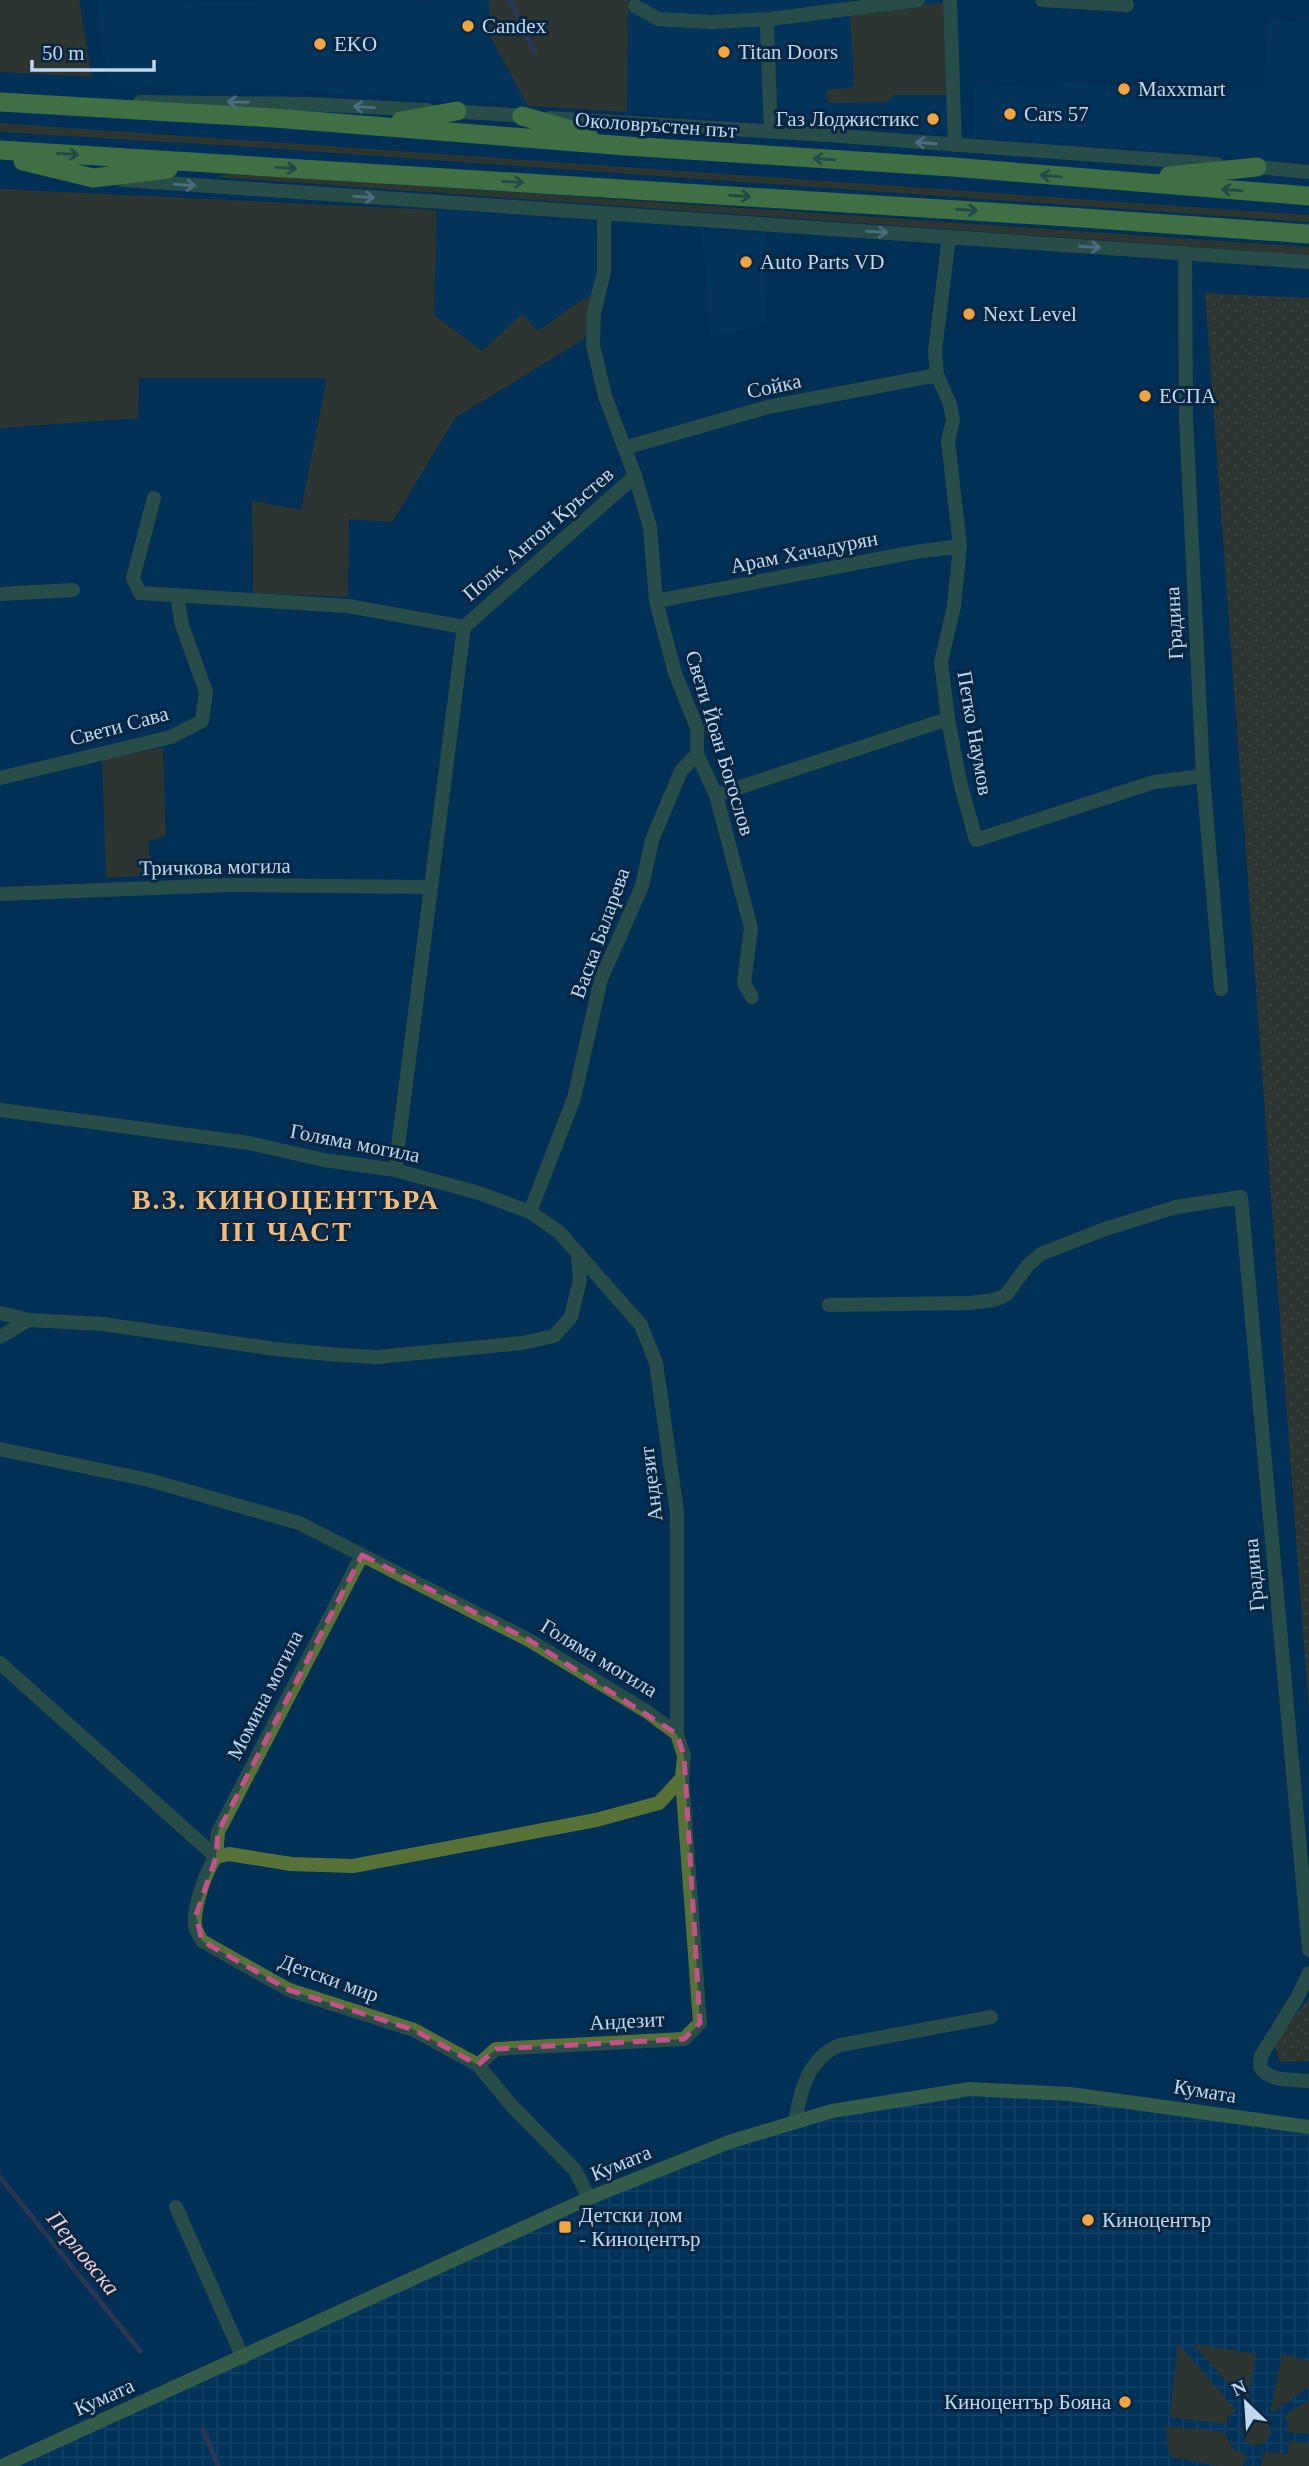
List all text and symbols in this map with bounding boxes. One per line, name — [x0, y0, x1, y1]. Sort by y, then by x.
place label: Candex — [482, 14, 547, 38]
marker: Candex — [460, 18, 476, 34]
scale bar — [32, 28, 154, 72]
place label: EKO — [334, 32, 377, 56]
marker: EKO — [312, 36, 328, 52]
place label: Titan Doors — [738, 40, 838, 64]
text: 50 m — [42, 41, 85, 65]
marker: Titan Doors — [716, 44, 732, 60]
place label: Maxxmart — [1138, 77, 1226, 101]
marker: Maxxmart — [1116, 81, 1132, 97]
one-way arrow — [227, 95, 250, 109]
one-way arrow — [353, 100, 376, 113]
place label: Cars 57 — [1024, 102, 1089, 126]
marker: Cars 57 — [1002, 106, 1018, 122]
street label: Околовръстен път — [574, 107, 738, 143]
place label: Газ Лоджистикс — [776, 107, 919, 131]
marker: Газ Лоджистикс — [925, 111, 941, 127]
one-way arrow — [915, 136, 938, 149]
one-way arrow — [56, 148, 79, 161]
one-way arrow — [813, 152, 836, 165]
one-way arrow — [275, 161, 298, 174]
one-way arrow — [1040, 169, 1063, 182]
one-way arrow — [502, 176, 524, 189]
one-way arrow — [173, 179, 196, 192]
one-way arrow — [1221, 183, 1244, 196]
one-way arrow — [729, 190, 751, 203]
one-way arrow — [352, 191, 374, 204]
one-way arrow — [956, 204, 979, 217]
one-way arrow — [865, 226, 888, 239]
one-way arrow — [1079, 240, 1102, 253]
place label: Auto Parts VD — [760, 250, 884, 274]
marker: Auto Parts VD — [738, 254, 754, 270]
place label: Next Level — [983, 302, 1077, 326]
marker: Next Level — [961, 306, 977, 322]
street label: Сойка — [745, 368, 804, 403]
place label: ЕСПА — [1159, 384, 1217, 408]
marker: ЕСПА — [1137, 388, 1153, 404]
street label: Полк. Антон Кръстев — [458, 462, 618, 606]
street label: Арам Хачадурян — [728, 526, 880, 578]
street label: Градина — [1160, 585, 1188, 660]
street label: Свети Йоан Богослов — [680, 648, 760, 838]
street label: Петко Наумов — [952, 669, 998, 797]
street label: Свети Сава — [67, 701, 172, 751]
street label: Тричкова могила — [139, 854, 292, 880]
street label: Васка Баларева — [565, 864, 635, 1002]
street label: Голяма могила — [288, 1119, 423, 1167]
district label: В.З. КИНОЦЕНТЪРА ІІІ ЧАСТ — [132, 1184, 440, 1247]
street label: Андезит — [634, 1445, 668, 1523]
street label: Градина — [1239, 1537, 1269, 1612]
street label: Голяма могила — [536, 1614, 662, 1703]
street label: Момина могила — [222, 1626, 308, 1764]
street label: Детски мир — [276, 1949, 382, 2007]
street label: Андезит — [589, 2007, 665, 2035]
street label: Кумата — [1172, 2074, 1239, 2108]
street label: Кумата — [587, 2140, 655, 2186]
place label: Детски дом - Киноцентър — [579, 2203, 701, 2251]
water label: Перловска — [41, 2205, 124, 2300]
place label: Киноцентър — [1102, 2208, 1211, 2232]
marker: Киноцентър — [1080, 2212, 1096, 2228]
marker: Детски дом - Киноцентър — [557, 2219, 573, 2235]
north arrow — [1211, 2368, 1281, 2438]
street label: Кумата — [70, 2373, 138, 2421]
text: N — [1228, 2376, 1250, 2400]
place label: Киноцентър Бояна — [944, 2390, 1112, 2414]
marker: Киноцентър Бояна — [1117, 2394, 1133, 2410]

